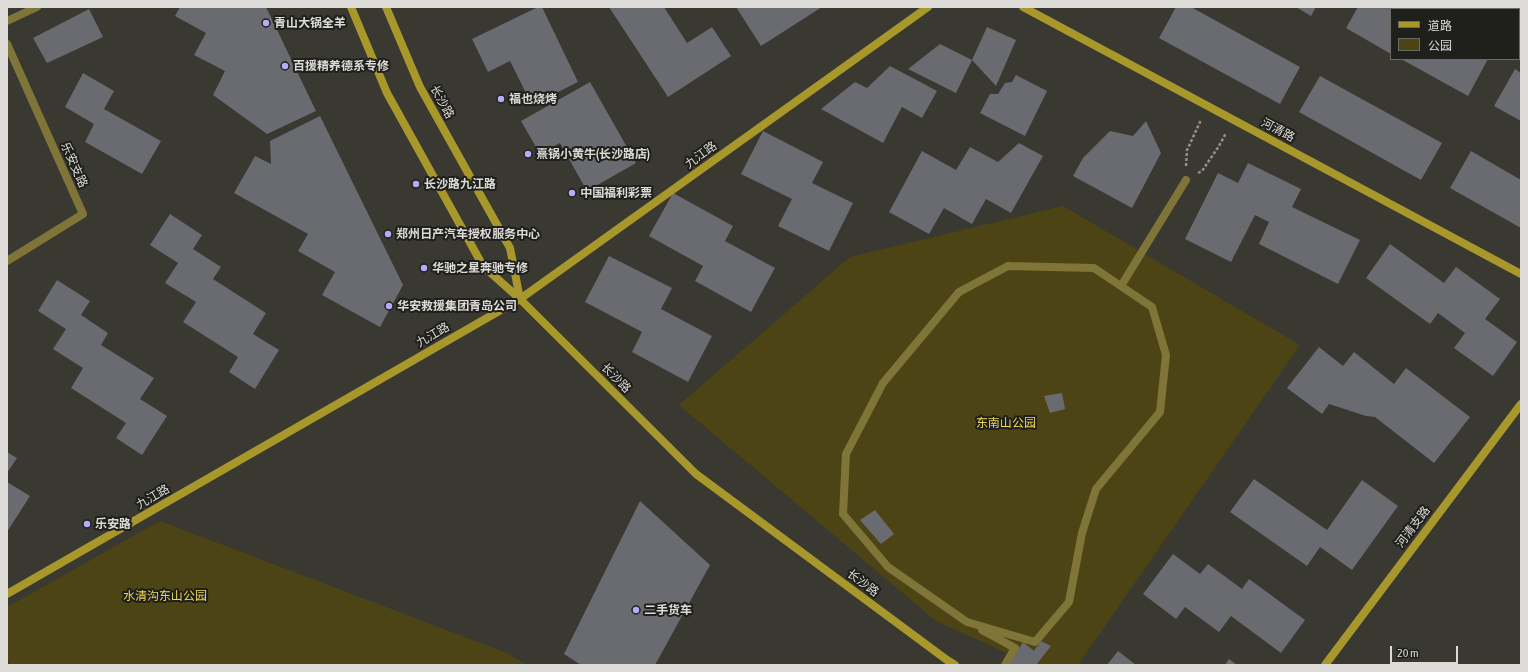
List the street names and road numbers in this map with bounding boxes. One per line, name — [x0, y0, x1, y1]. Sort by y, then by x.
street label: 长沙路 — [427, 83, 457, 121]
street label: 河清路 — [1259, 115, 1297, 145]
street label: 九江路 — [682, 139, 720, 171]
street label: 乐安支路 — [58, 140, 90, 190]
street label: 九江路 — [414, 320, 452, 350]
street label: 长沙路 — [598, 360, 634, 396]
street label: 九江路 — [134, 482, 172, 512]
street label: 河清支路 — [1393, 503, 1433, 551]
street label: 长沙路 — [844, 566, 882, 600]

